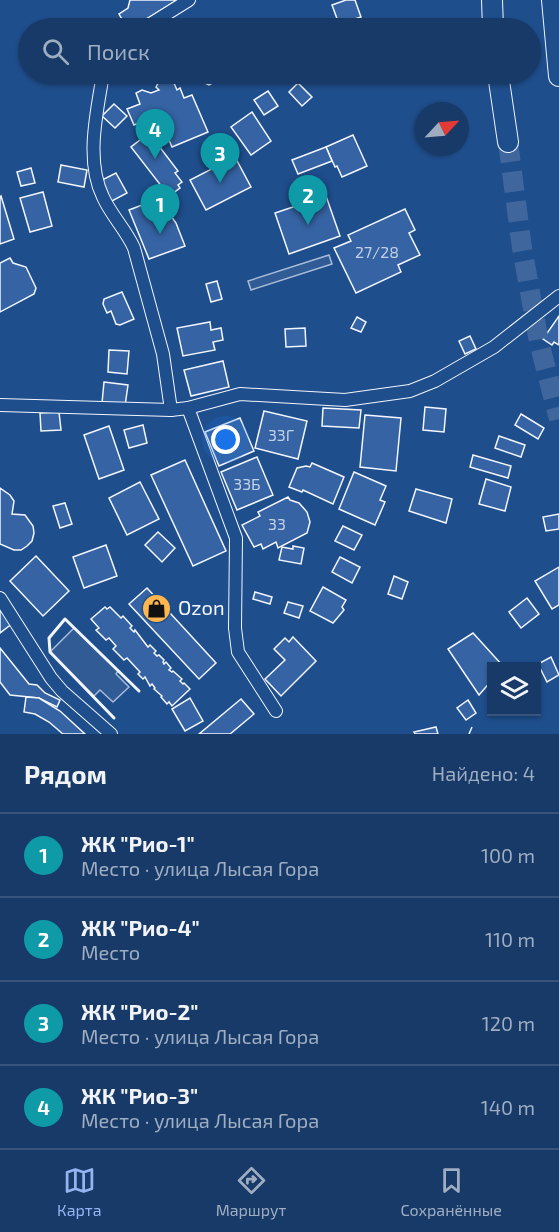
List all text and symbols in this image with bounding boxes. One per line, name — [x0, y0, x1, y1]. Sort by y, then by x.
search box — [18, 18, 541, 84]
icon: search — [39, 35, 72, 68]
text: Поиск — [87, 38, 150, 64]
north arrow — [415, 102, 469, 156]
pin: 4 — [136, 110, 174, 159]
pin: 3 — [200, 134, 240, 183]
pin: 2 — [288, 176, 328, 225]
pin: 1 — [140, 184, 180, 234]
house number: 27/28 — [355, 242, 399, 261]
your location — [211, 425, 240, 454]
house number: 33Г — [268, 425, 294, 444]
house number: 33Б — [233, 474, 261, 493]
house number: 33 — [268, 514, 286, 533]
shop icon: Ozon — [141, 592, 173, 624]
place label: Ozon — [178, 595, 225, 619]
map controls — [487, 662, 541, 716]
button: layers — [487, 662, 541, 716]
text: Рядом — [24, 758, 107, 789]
text: Найдено: 4 — [432, 761, 535, 785]
text: ЖК "Рио-1" — [81, 830, 195, 856]
text: 1 — [39, 843, 48, 867]
text: 100 m — [481, 843, 535, 867]
text: Место · улица Лысая Гора — [81, 856, 319, 880]
text: ЖК "Рио-4" — [81, 914, 200, 940]
text: 2 — [38, 927, 49, 951]
text: 110 m — [485, 927, 535, 951]
text: Место — [81, 940, 140, 964]
text: ЖК "Рио-2" — [81, 998, 199, 1024]
text: 3 — [38, 1011, 49, 1035]
text: 120 m — [482, 1011, 535, 1035]
text: Место · улица Лысая Гора — [81, 1024, 319, 1048]
text: ЖК "Рио-3" — [81, 1082, 198, 1108]
text: 4 — [37, 1095, 50, 1119]
text: 140 m — [481, 1095, 535, 1119]
text: Место · улица Лысая Гора — [81, 1108, 319, 1132]
tab: Карта — [57, 1164, 102, 1219]
tab: Маршрут — [216, 1164, 286, 1219]
tab: Сохранённые — [401, 1164, 502, 1219]

